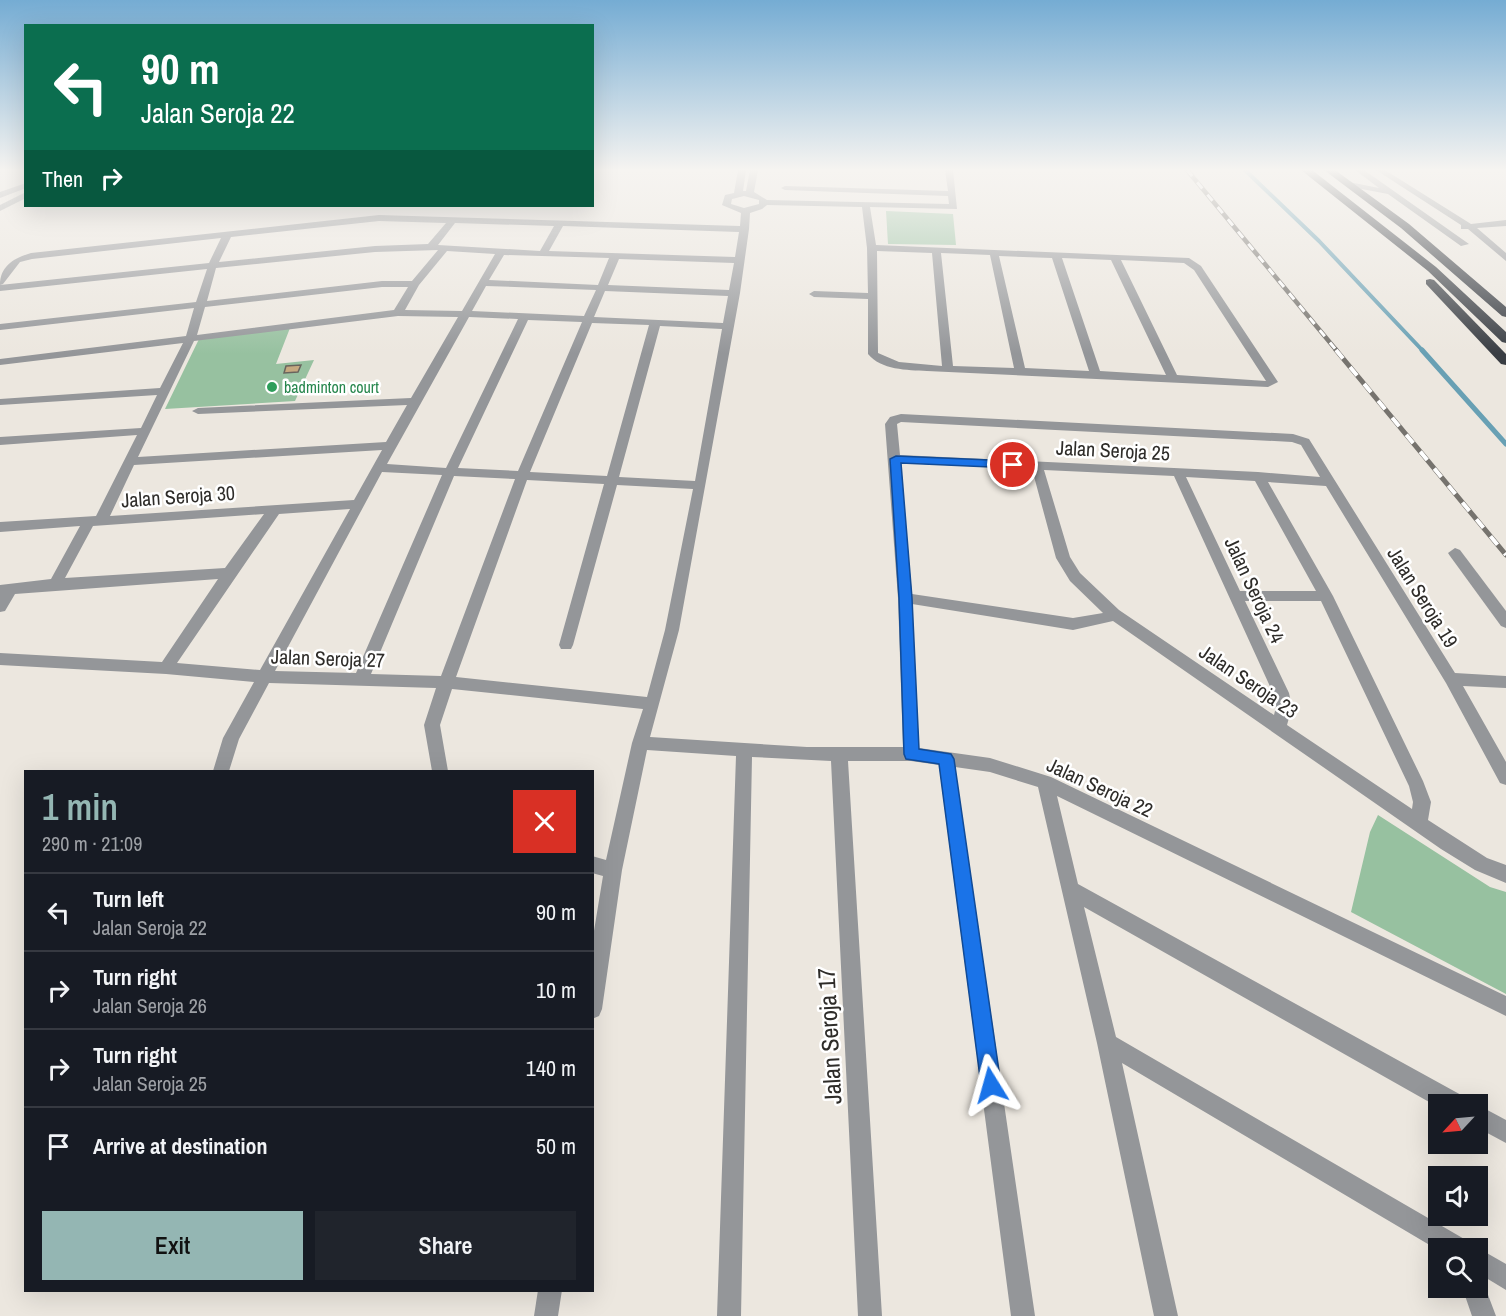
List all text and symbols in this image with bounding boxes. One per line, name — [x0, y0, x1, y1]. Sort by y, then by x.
text: 90 m — [141, 41, 220, 97]
icon: left — [42, 48, 120, 126]
text: Jalan Seroja 22 — [141, 95, 295, 131]
icon: right — [95, 162, 128, 195]
text: Then — [42, 164, 83, 194]
place label: badminton court — [284, 376, 379, 398]
marker: badminton court — [265, 380, 279, 394]
street label: Jalan Seroja 25 — [1055, 434, 1171, 466]
pin — [987, 439, 1038, 490]
icon: arrive — [996, 448, 1029, 481]
street label: Jalan Seroja 30 — [120, 479, 236, 513]
street label: Jalan Seroja 24 — [1219, 533, 1291, 647]
street label: Jalan Seroja 19 — [1381, 542, 1465, 652]
street label: Jalan Seroja 23 — [1194, 638, 1304, 724]
street label: Jalan Seroja 27 — [271, 643, 385, 673]
street label: Jalan Seroja 22 — [1043, 751, 1157, 823]
text: 1 min — [42, 783, 118, 831]
button: close — [513, 790, 576, 853]
text: 290 m · 21:09 — [42, 830, 142, 857]
text: Turn left — [93, 884, 164, 914]
icon: left — [42, 896, 75, 929]
text: 90 m — [536, 897, 576, 927]
text: Jalan Seroja 22 — [93, 914, 207, 941]
text: Turn right — [93, 962, 177, 992]
street label: Jalan Seroja 17 — [809, 967, 849, 1105]
icon: right — [42, 974, 75, 1007]
text: 10 m — [536, 975, 576, 1005]
text: Jalan Seroja 26 — [93, 992, 207, 1019]
text: Turn right — [93, 1040, 177, 1070]
icon: right — [42, 1052, 75, 1085]
text: 140 m — [526, 1053, 576, 1083]
position arrow — [959, 1053, 1023, 1117]
text: Jalan Seroja 25 — [93, 1070, 207, 1097]
north arrow — [1428, 1094, 1488, 1154]
map controls — [1428, 1094, 1488, 1298]
icon: arrive — [42, 1130, 75, 1163]
text: Arrive at destination — [93, 1131, 267, 1161]
text: 50 m — [536, 1131, 576, 1161]
button: sound — [1428, 1166, 1488, 1226]
button: Exit — [42, 1211, 303, 1280]
button: Share — [315, 1211, 576, 1280]
button: search — [1428, 1238, 1488, 1298]

